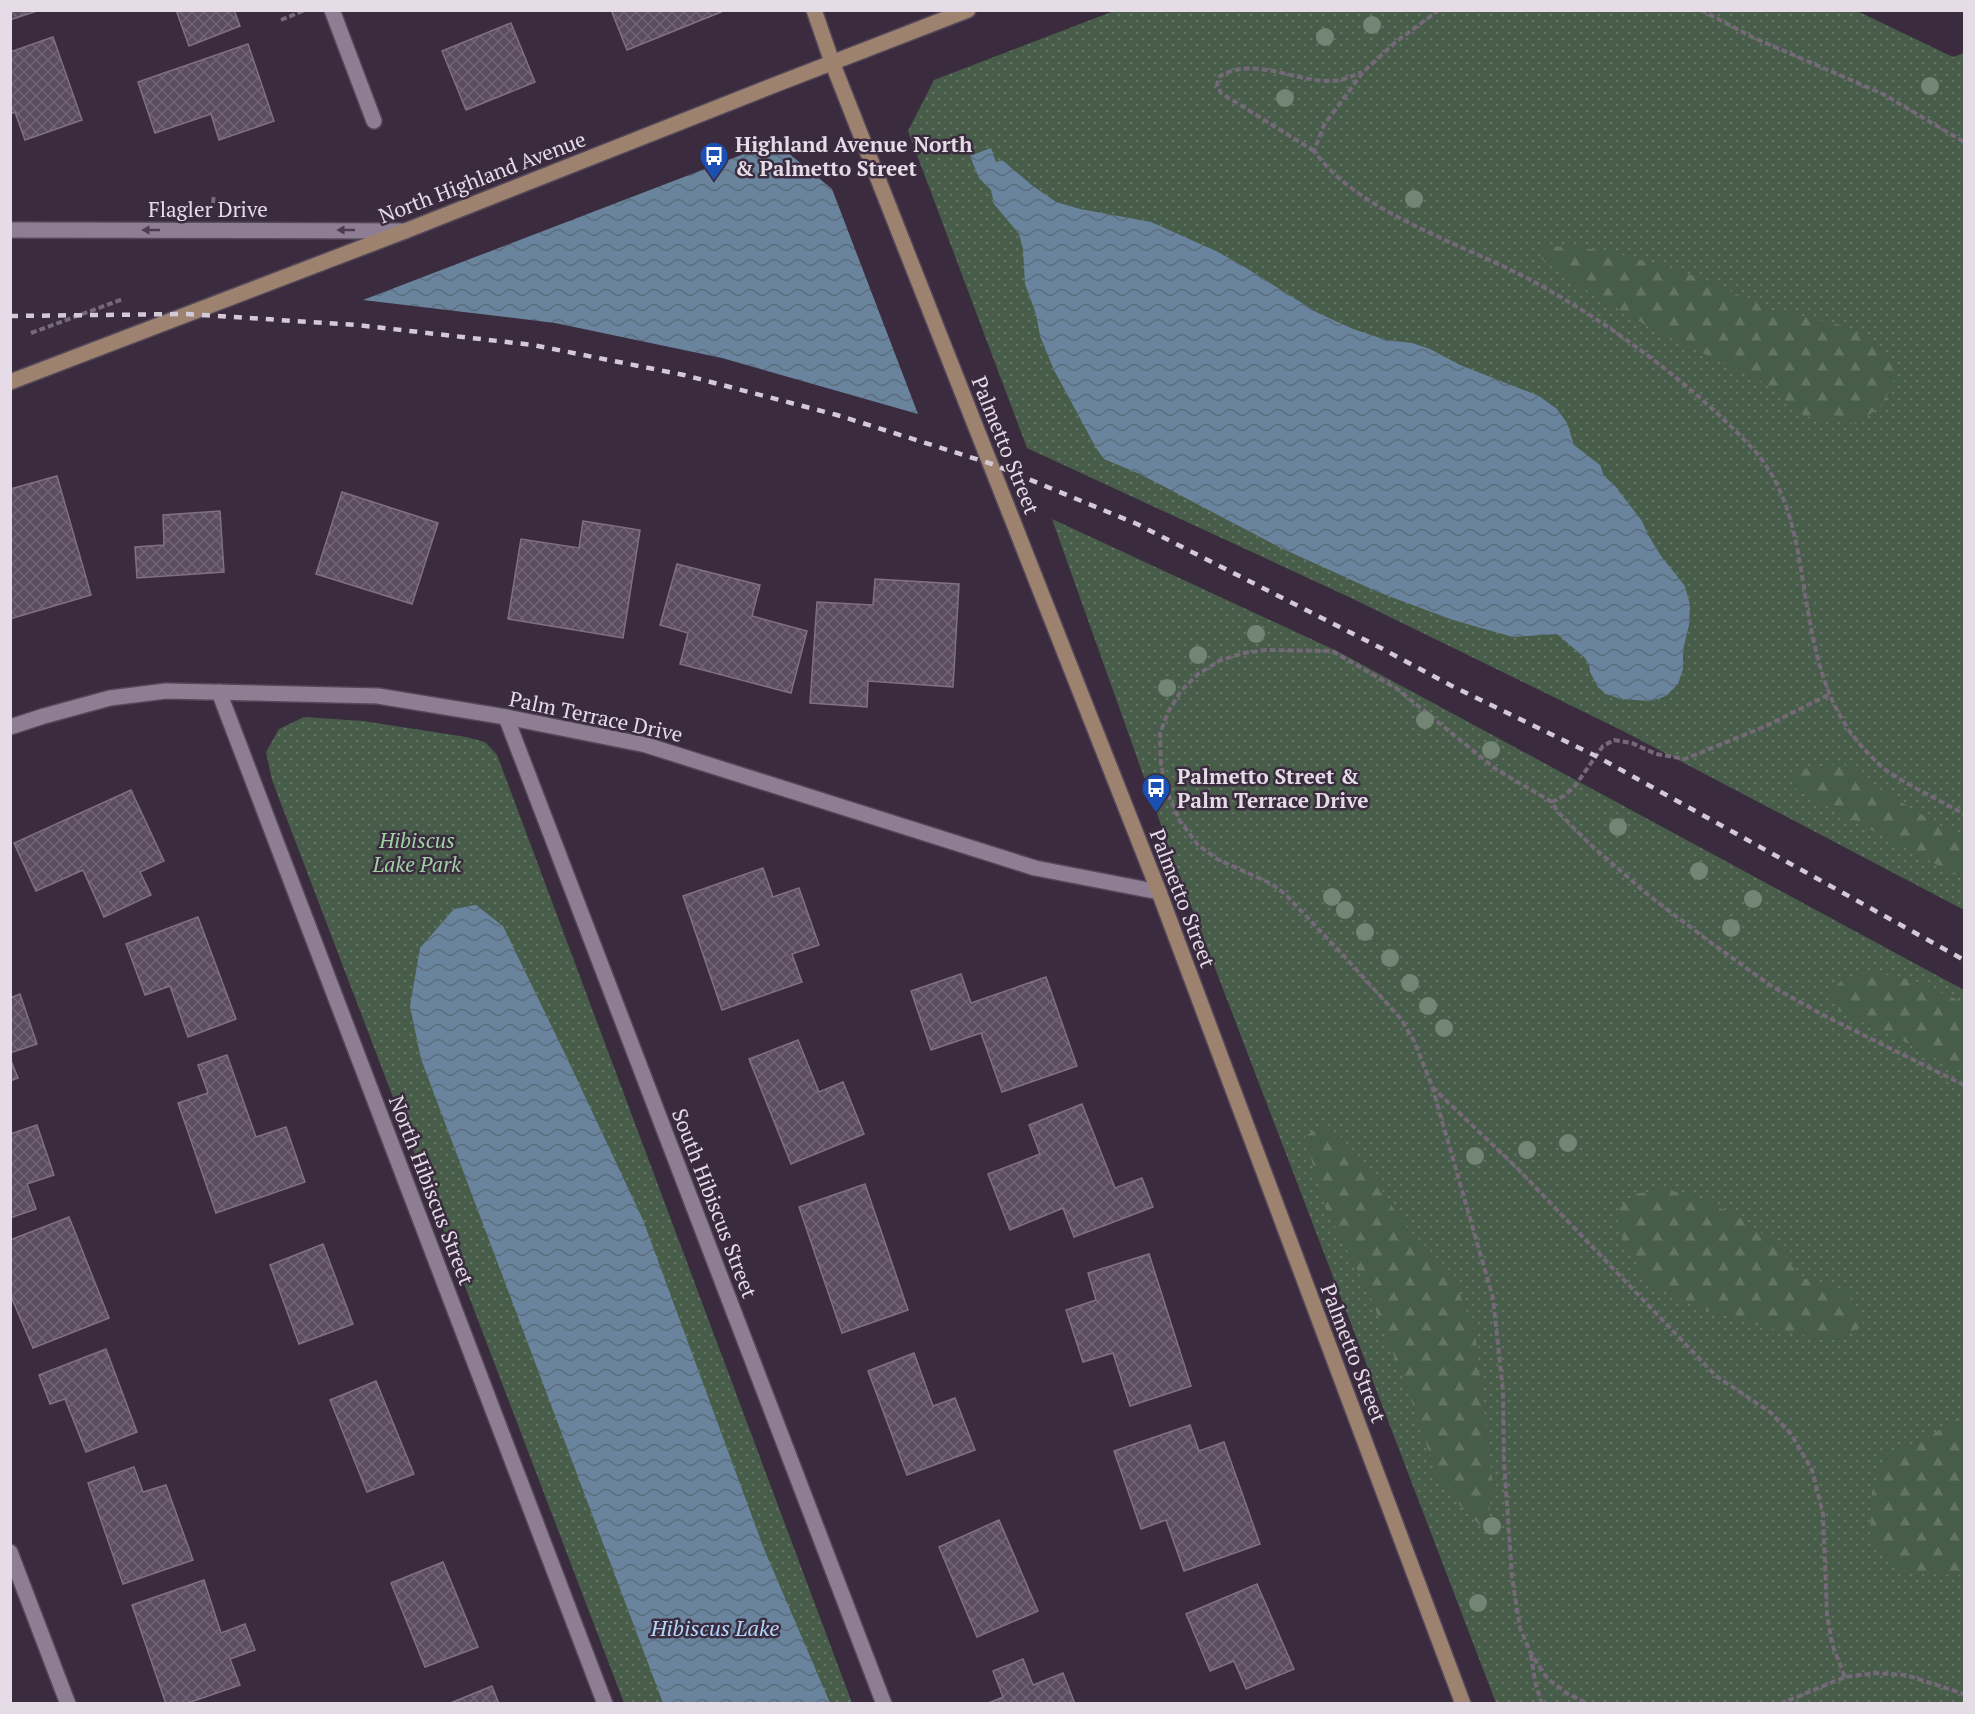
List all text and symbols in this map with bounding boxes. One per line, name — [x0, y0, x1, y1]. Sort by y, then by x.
street label: North Highland Avenue — [374, 125, 590, 229]
place label: Highland Avenue North & Palmetto Street — [735, 130, 973, 182]
bus stop icon: Highland Avenue North & Palmetto Street — [698, 140, 730, 182]
street label: Flagler Drive — [148, 195, 268, 223]
one-way arrow — [142, 225, 161, 235]
one-way arrow — [337, 225, 356, 235]
street label: Palmetto Street — [966, 372, 1046, 518]
street label: Palm Terrace Drive — [507, 684, 685, 748]
place label: Palmetto Street & Palm Terrace Drive — [1177, 762, 1369, 814]
bus stop icon: Palmetto Street & Palm Terrace Drive — [1140, 772, 1172, 814]
street label: Palmetto Street — [1144, 825, 1222, 972]
park label: Hibiscus Lake Park — [372, 826, 462, 878]
street label: North Hibiscus Street — [383, 1091, 481, 1289]
street label: South Hibiscus Street — [666, 1104, 764, 1302]
street label: Palmetto Street — [1315, 1280, 1393, 1427]
water label: Hibiscus Lake — [650, 1613, 779, 1642]

